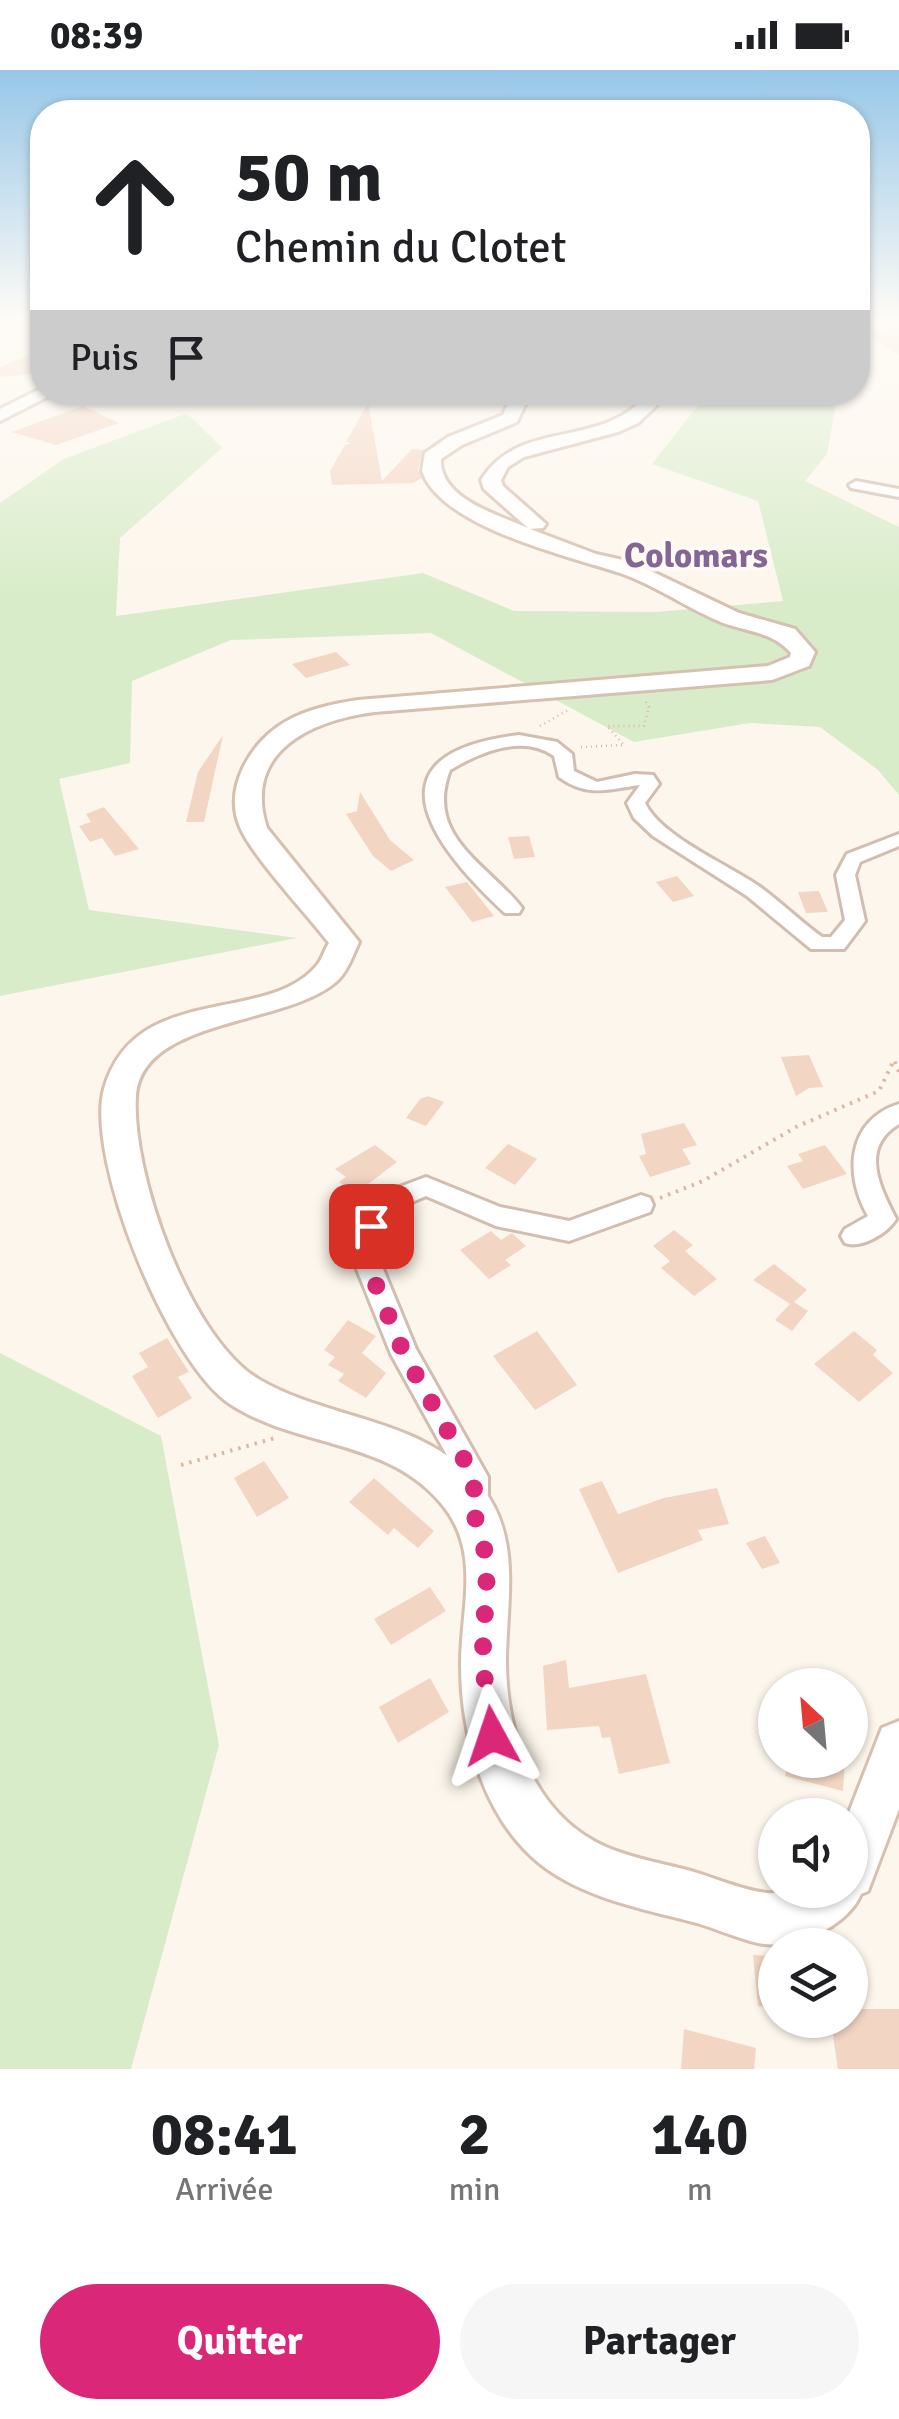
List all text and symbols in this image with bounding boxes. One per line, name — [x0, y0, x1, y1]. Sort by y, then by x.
text: 08:39 — [50, 12, 143, 59]
text: 50 m — [235, 134, 383, 220]
icon: ahead — [70, 140, 200, 270]
text: Chemin du Clotet — [235, 220, 567, 275]
icon: arrive — [159, 330, 214, 385]
text: Puis — [70, 334, 139, 381]
district label: Colomars — [624, 534, 768, 577]
pin — [329, 1184, 414, 1269]
icon: arrive — [344, 1199, 399, 1254]
north arrow — [758, 1668, 868, 1778]
map controls — [758, 1668, 868, 2038]
position arrow — [440, 1684, 544, 1788]
button: sound — [758, 1798, 868, 1908]
button: layers — [758, 1928, 868, 2038]
text: 08:41 — [151, 2098, 298, 2172]
text: 2 — [458, 2098, 491, 2172]
text: 140 — [651, 2098, 748, 2172]
text: Arrivée — [175, 2170, 273, 2209]
text: min — [449, 2170, 500, 2209]
text: m — [687, 2170, 712, 2209]
button: Quitter — [40, 2284, 440, 2399]
button: Partager — [460, 2284, 859, 2399]

